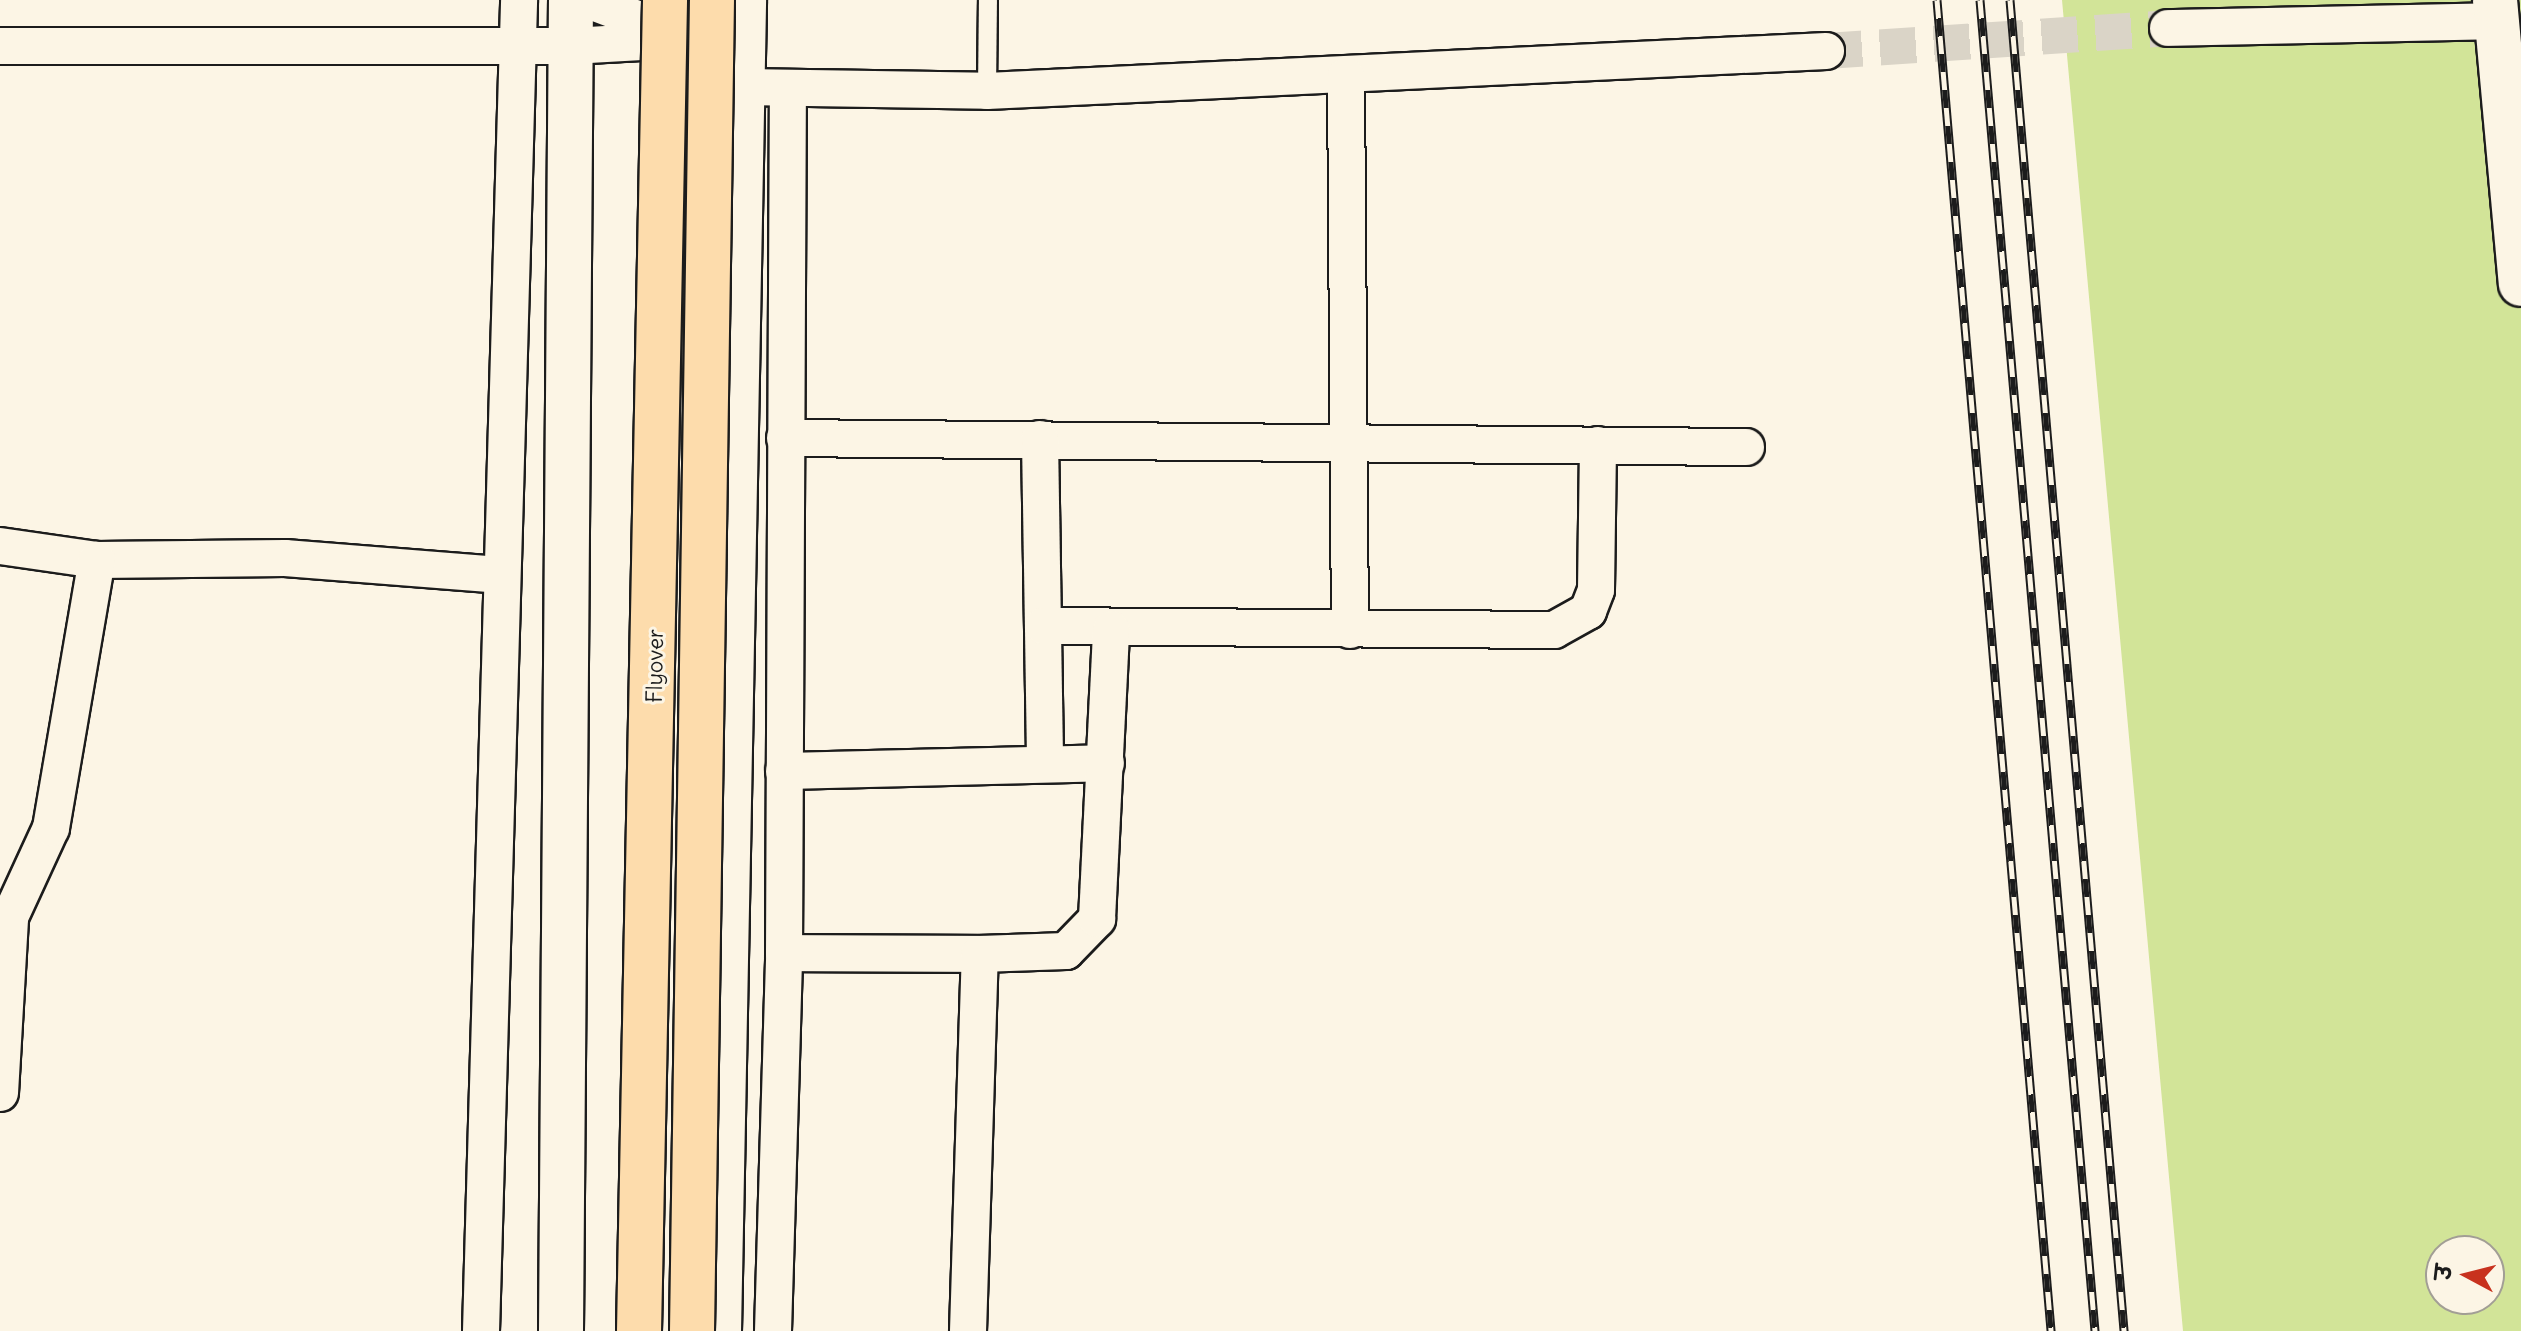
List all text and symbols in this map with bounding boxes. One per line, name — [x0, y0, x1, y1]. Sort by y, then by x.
street label: Flyover — [641, 629, 669, 703]
north arrow — [2425, 1235, 2505, 1315]
text: उ — [2428, 1263, 2458, 1281]

